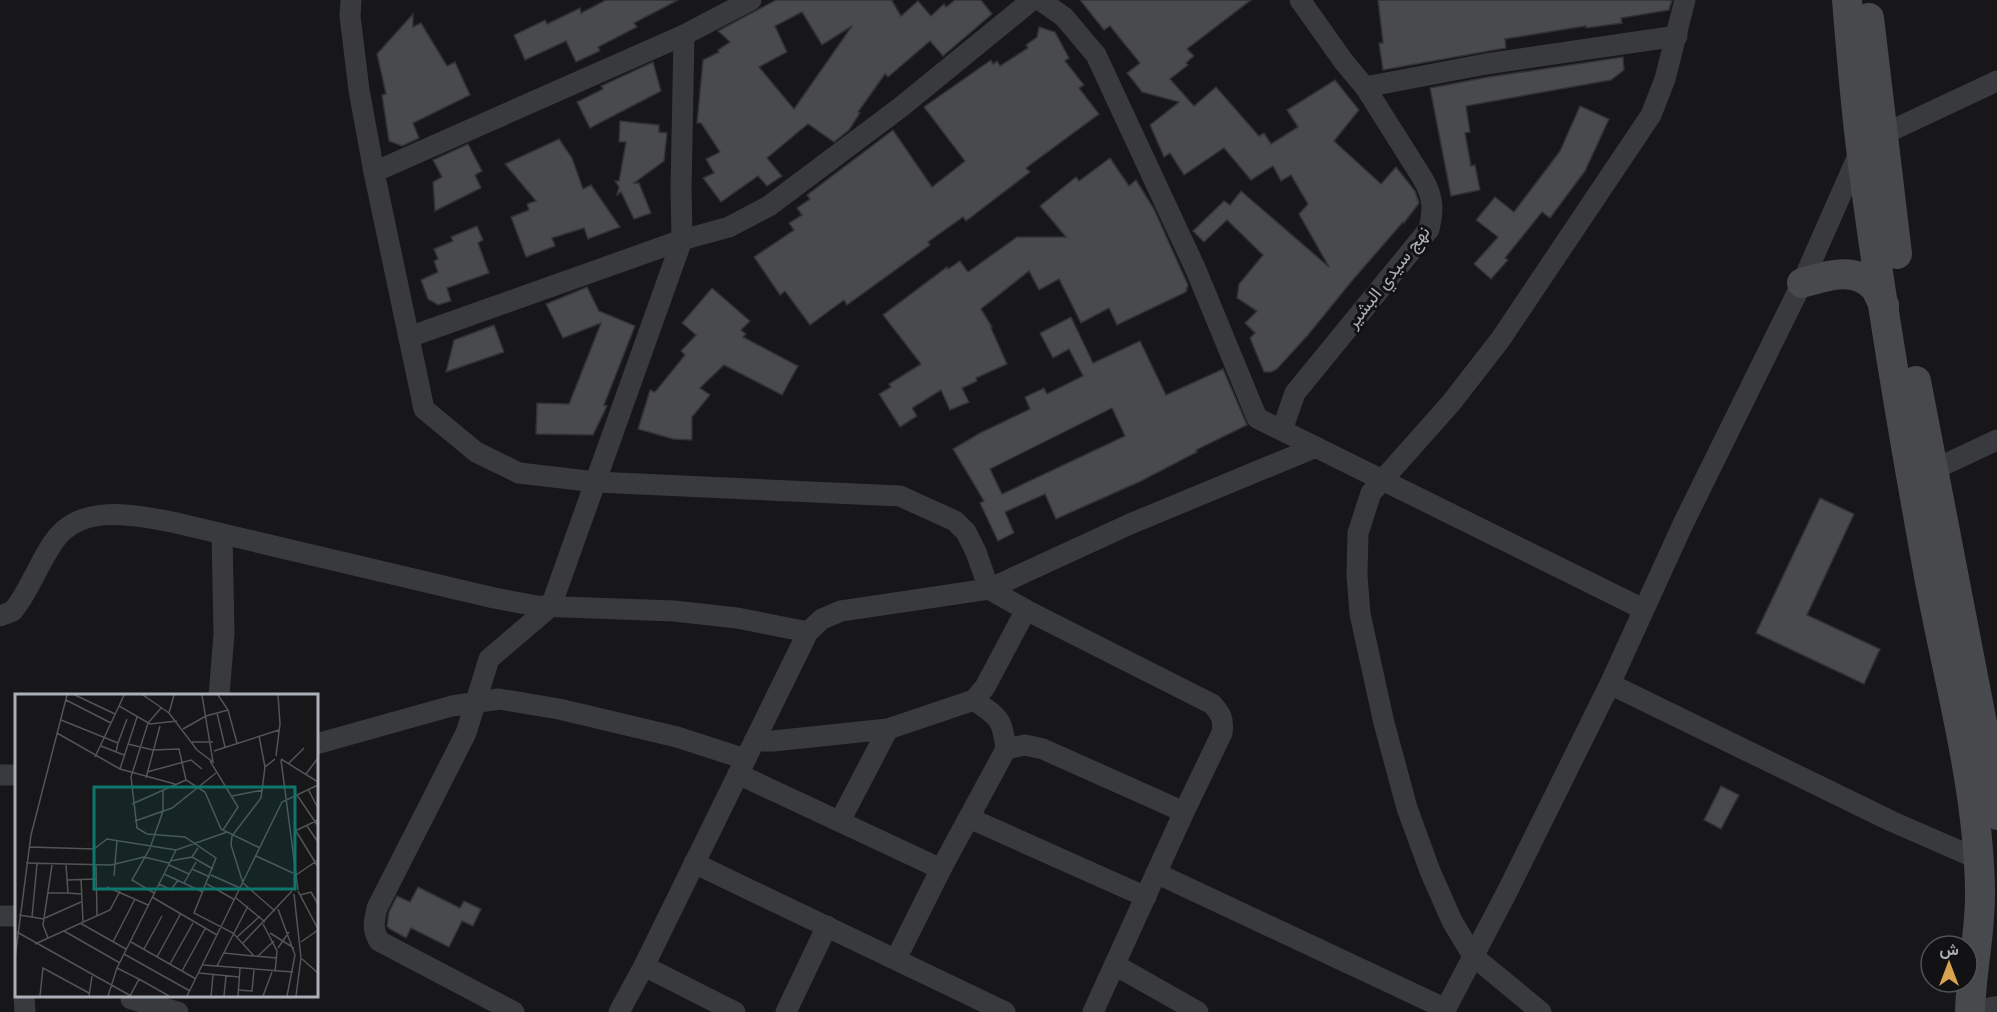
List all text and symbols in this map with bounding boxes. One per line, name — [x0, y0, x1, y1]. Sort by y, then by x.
street label: نهج سيدي البشير — [1341, 222, 1438, 336]
inset map — [15, 694, 318, 997]
north arrow — [1919, 934, 1979, 994]
text: ش — [1939, 940, 1959, 959]

